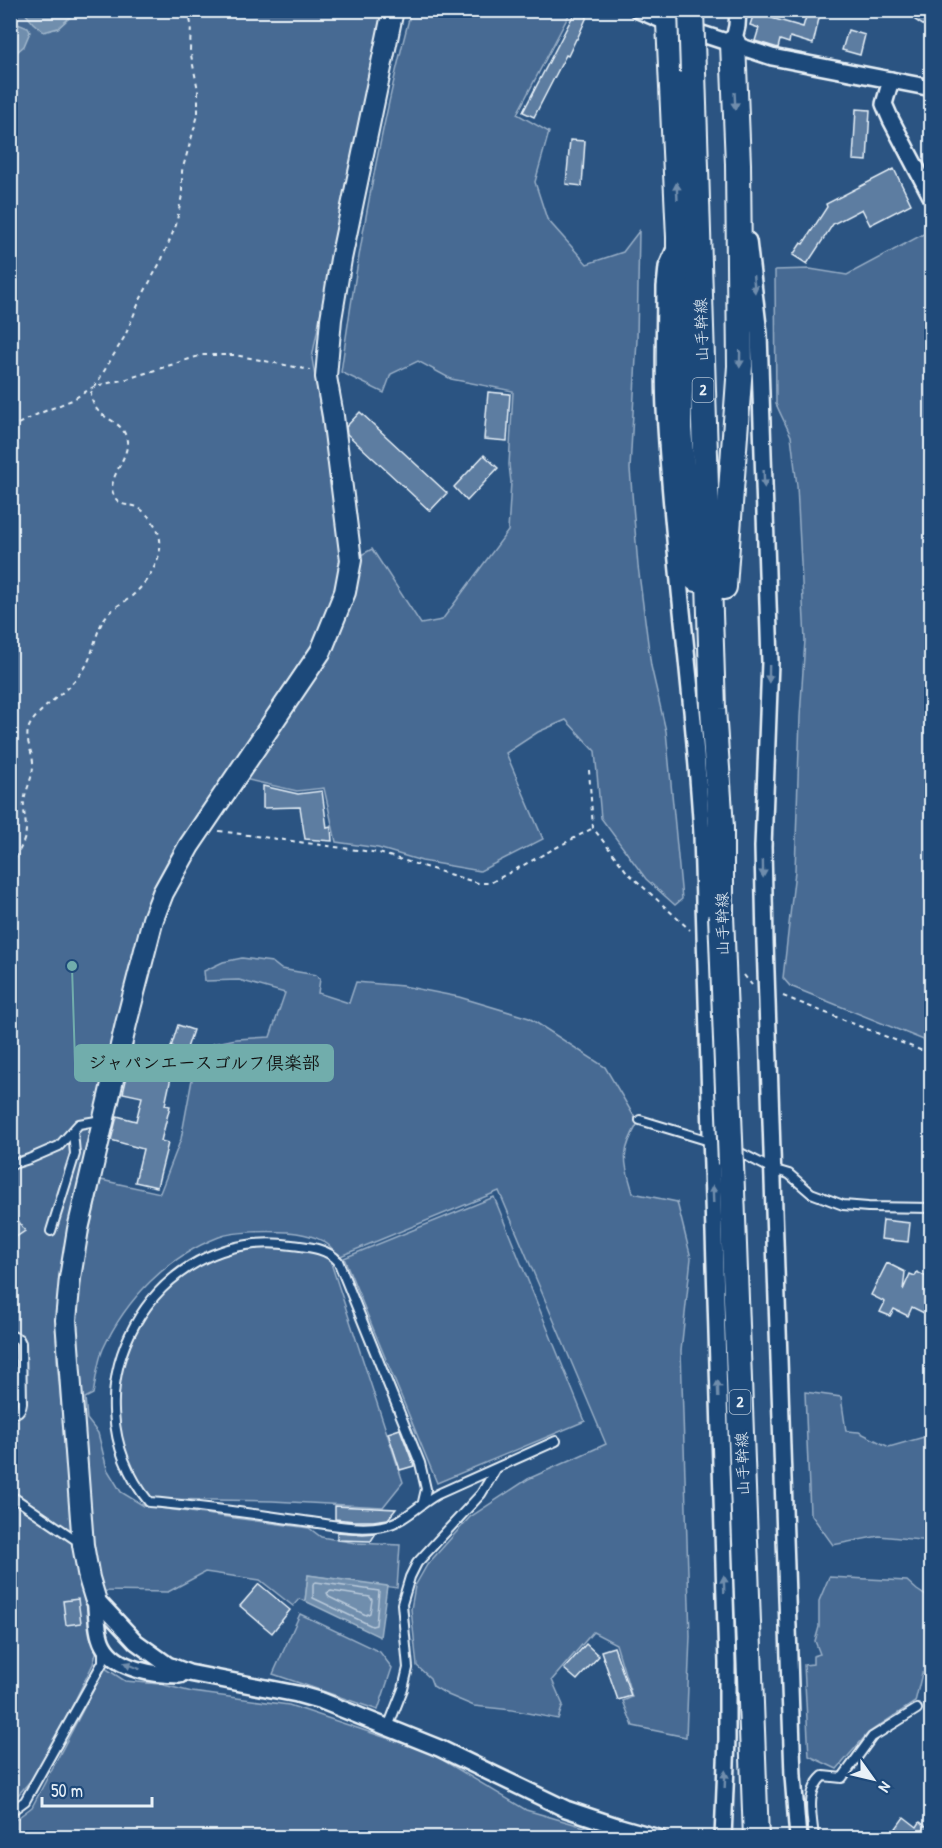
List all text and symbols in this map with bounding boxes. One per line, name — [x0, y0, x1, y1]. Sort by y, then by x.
one-way arrow — [731, 92, 740, 111]
one-way arrow — [672, 181, 681, 200]
one-way arrow — [749, 275, 759, 294]
street label: 山手幹線 — [689, 298, 713, 362]
one-way arrow — [735, 350, 745, 369]
road number: 2 — [692, 378, 714, 402]
one-way arrow — [760, 469, 769, 488]
one-way arrow — [765, 664, 774, 683]
one-way arrow — [758, 859, 768, 878]
street label: 山手幹線 — [710, 892, 734, 956]
callout: ジャパンエースゴルフ倶楽部 — [75, 1045, 333, 1081]
text: ジャパンエースゴルフ倶楽部 — [88, 1050, 320, 1075]
one-way arrow — [708, 1185, 717, 1204]
one-way arrow — [714, 1380, 723, 1399]
road number: 2 — [730, 1390, 750, 1414]
street label: 山手幹線 — [730, 1432, 754, 1496]
one-way arrow — [720, 1575, 729, 1594]
one-way arrow — [123, 1661, 141, 1671]
north arrow — [843, 1749, 903, 1809]
scale bar — [42, 1770, 152, 1808]
one-way arrow — [721, 1770, 730, 1789]
text: 50 m — [51, 1778, 83, 1803]
text: N — [874, 1778, 897, 1797]

